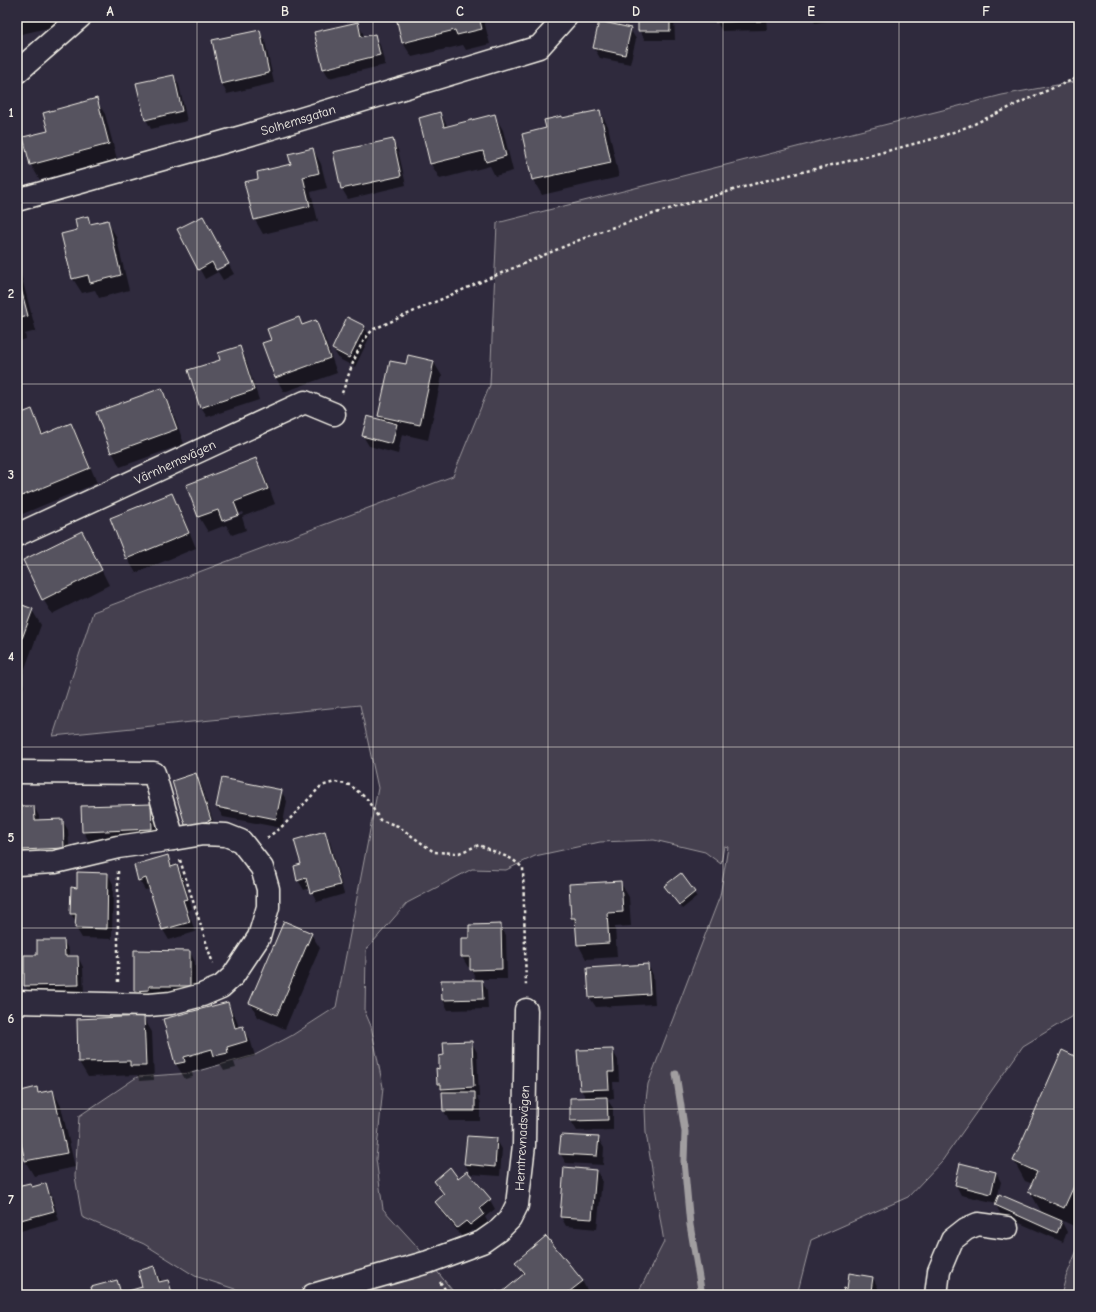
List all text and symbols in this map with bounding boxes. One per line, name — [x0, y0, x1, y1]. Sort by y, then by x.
text: A — [106, 4, 114, 19]
text: B — [281, 4, 289, 19]
text: C — [456, 4, 464, 19]
text: D — [632, 4, 640, 19]
text: E — [807, 4, 815, 19]
text: F — [982, 4, 990, 19]
street label: Solhemsgatan — [259, 102, 337, 138]
text: 1 — [8, 105, 14, 120]
text: 2 — [8, 286, 14, 301]
street label: Värnhemsvägen — [132, 437, 218, 487]
text: 3 — [8, 467, 14, 482]
text: 4 — [8, 649, 14, 664]
text: 5 — [8, 830, 15, 845]
text: 6 — [8, 1011, 15, 1026]
street label: Hemtrevnadsvägen — [512, 1085, 532, 1191]
text: 7 — [8, 1192, 14, 1207]

